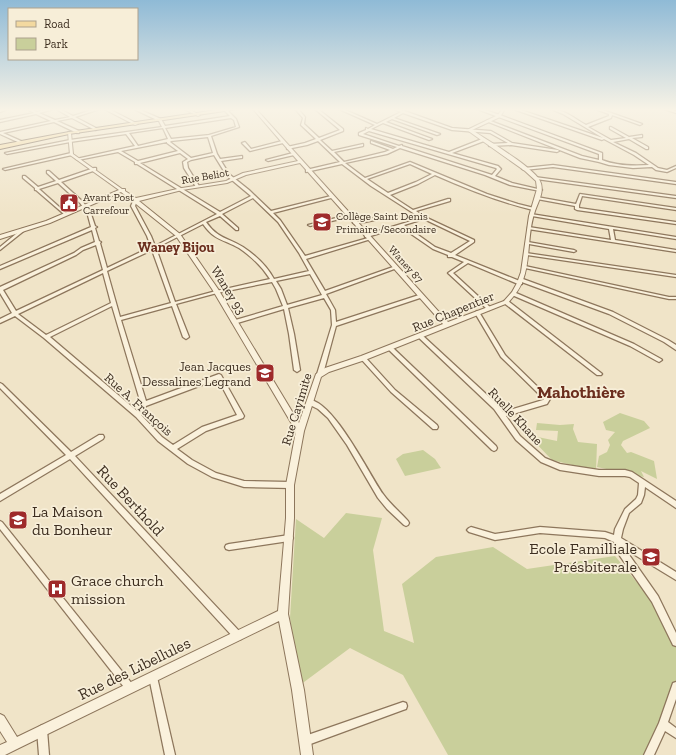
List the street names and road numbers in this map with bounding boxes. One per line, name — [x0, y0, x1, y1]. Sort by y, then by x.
street label: Rue Beliot — [180, 166, 231, 187]
street label: Waney 87 — [386, 243, 426, 286]
street label: Waney 93 — [208, 264, 249, 317]
street label: Rue Chapentier — [410, 288, 496, 335]
street label: Rue A. François — [101, 370, 176, 439]
street label: Rue Cayimite — [278, 371, 315, 447]
street label: Ruelle Khane — [485, 385, 546, 448]
street label: Rue Berthold — [93, 461, 168, 540]
street label: Rue des Libellules — [75, 633, 193, 704]

